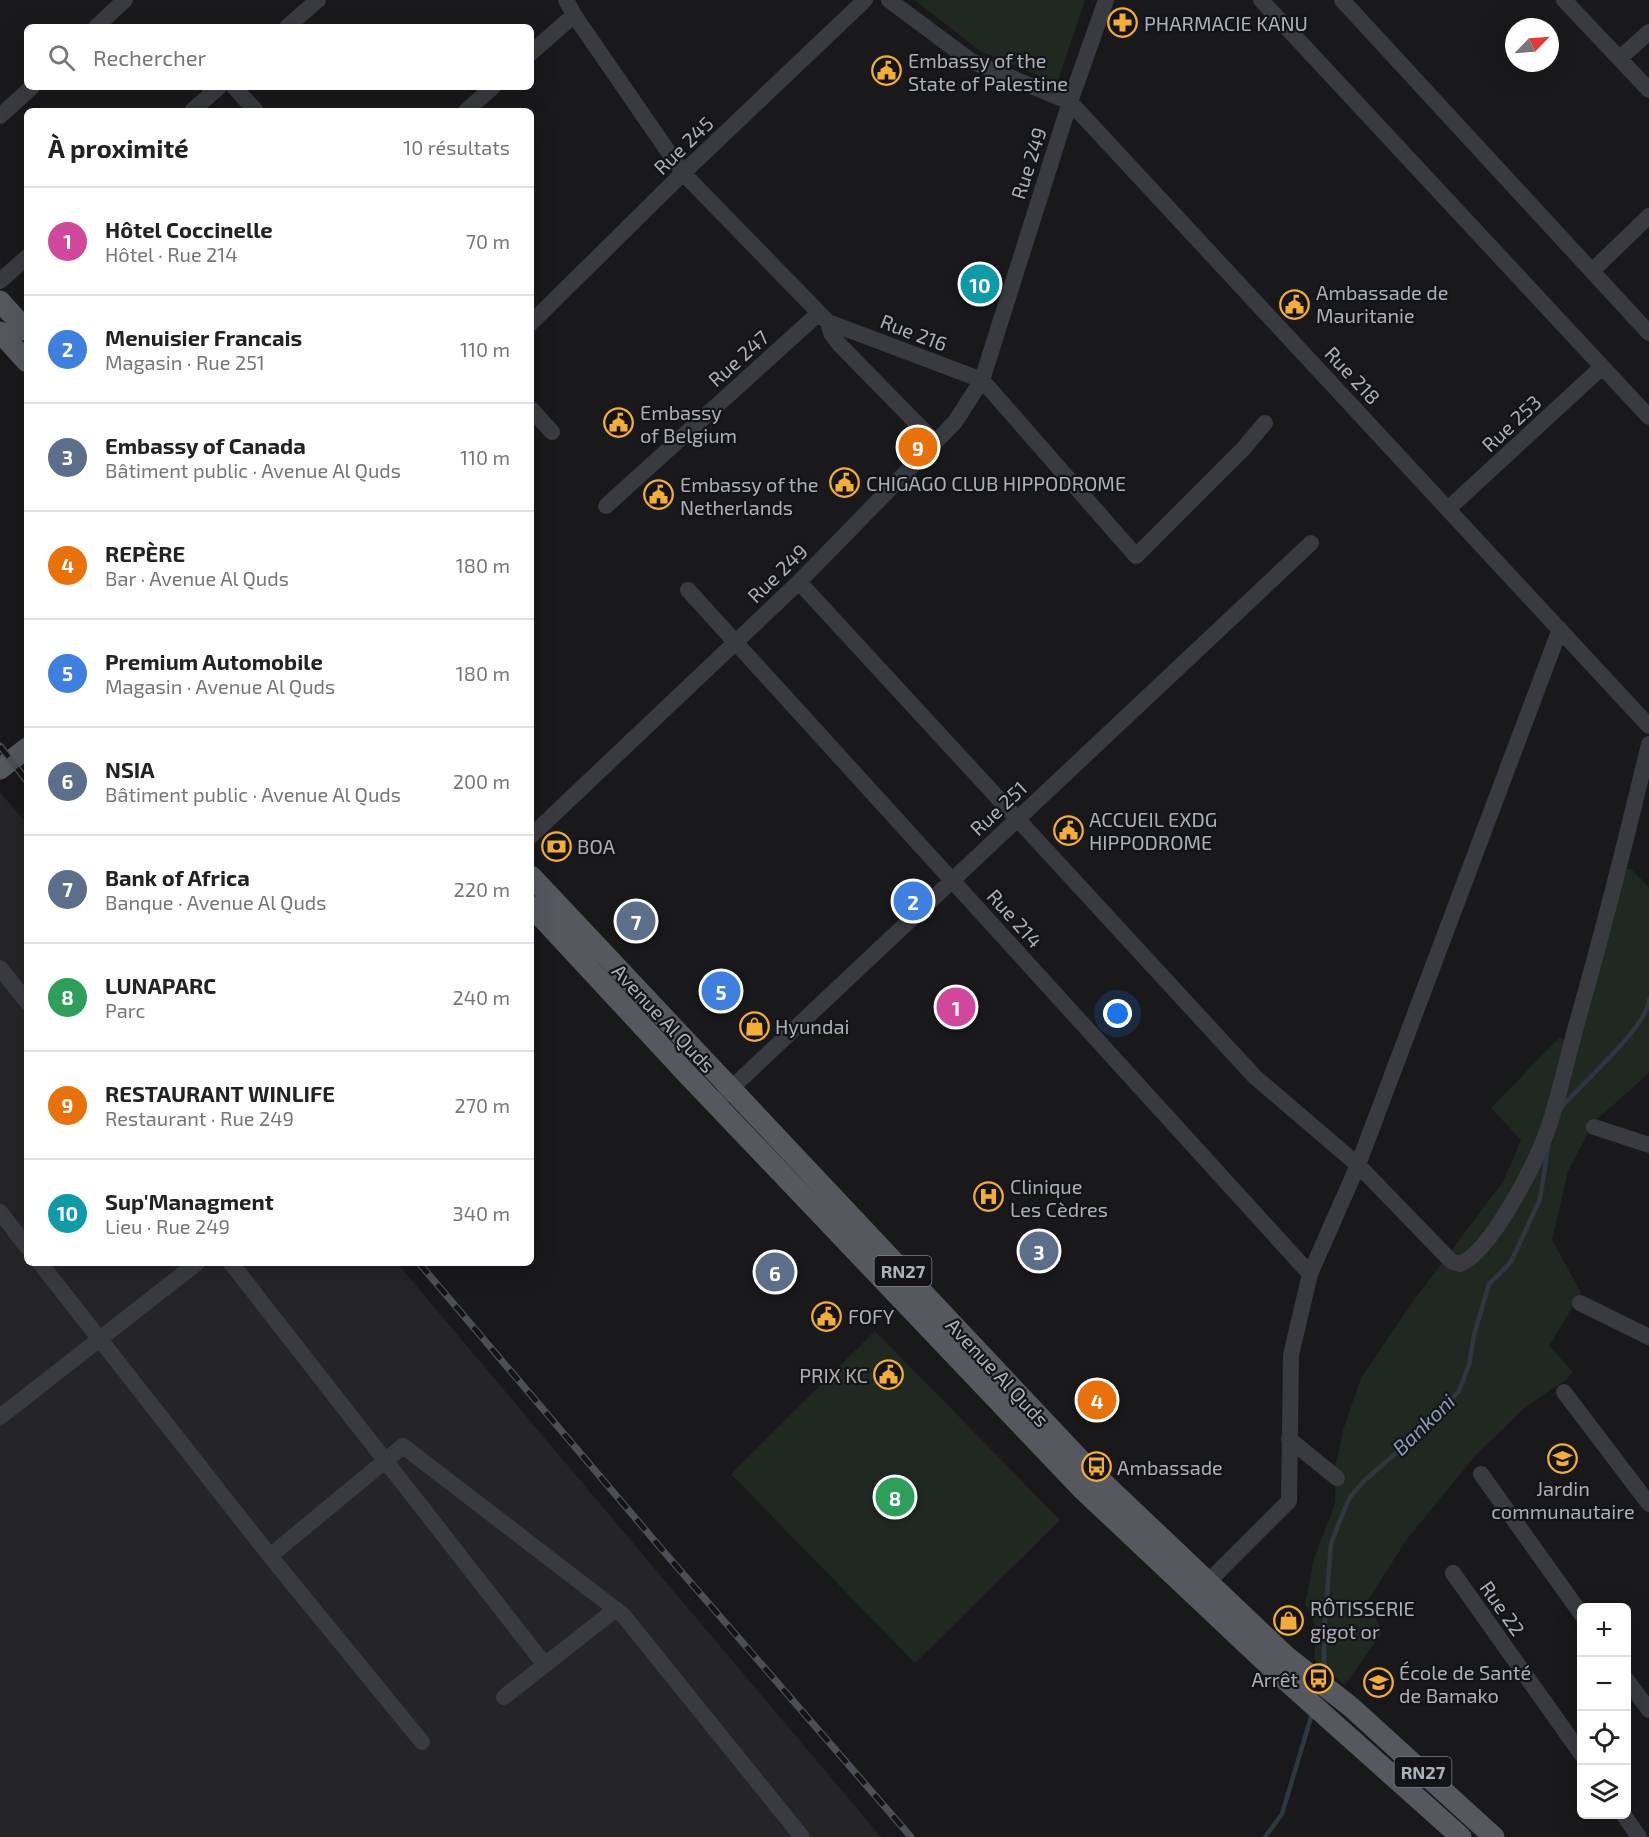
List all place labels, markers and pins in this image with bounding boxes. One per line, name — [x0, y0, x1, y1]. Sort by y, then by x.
pharmacy icon: PHARMACIE KANU — [1107, 7, 1139, 39]
place label: PHARMACIE KANU — [1144, 11, 1308, 35]
place label: Embassy of the State of Palestine — [908, 48, 1068, 95]
public building icon: Embassy of the State of Palestine — [871, 55, 903, 87]
pin: 10 — [960, 262, 1000, 306]
place label: Ambassade de Mauritanie — [1316, 280, 1449, 327]
public building icon: Ambassade de Mauritanie — [1279, 288, 1311, 320]
place label: Embassy of Belgium — [640, 400, 737, 447]
public building icon: Embassy of Belgium — [603, 407, 635, 439]
pin: 9 — [898, 424, 938, 470]
public building icon: CHIGAGO CLUB HIPPODROME — [829, 467, 861, 499]
place label: CHIGAGO CLUB HIPPODROME — [866, 471, 1126, 495]
place label: Embassy of the Netherlands — [680, 472, 819, 519]
public building icon: Embassy of the Netherlands — [643, 479, 675, 511]
place label: ACCUEIL EXDG HIPPODROME — [1089, 807, 1217, 854]
public building icon: ACCUEIL EXDG HIPPODROME — [1052, 814, 1084, 846]
bank icon: BOA — [540, 830, 572, 862]
place label: BOA — [577, 834, 616, 858]
pin: 2 — [894, 878, 932, 924]
pin: 7 — [616, 898, 656, 944]
pin: 5 — [702, 968, 740, 1014]
pin: 1 — [936, 984, 976, 1030]
shop icon: Hyundai — [738, 1010, 770, 1042]
place label: Hyundai — [775, 1014, 849, 1038]
place label: Clinique Les Cèdres — [1010, 1174, 1108, 1221]
hospital icon: Clinique Les Cèdres — [973, 1181, 1005, 1213]
pin: 3 — [1020, 1228, 1058, 1274]
pin: 6 — [756, 1250, 794, 1294]
public building icon: FOFY — [811, 1300, 843, 1332]
place label: FOFY — [848, 1304, 895, 1328]
public building icon: PRIX KC — [873, 1359, 905, 1391]
place label: PRIX KC — [799, 1363, 868, 1387]
pin: 4 — [1078, 1378, 1116, 1422]
school or university icon: Jardin communautaire — [1547, 1442, 1579, 1474]
bus stop icon: Ambassade — [1080, 1451, 1112, 1483]
place label: Ambassade — [1117, 1455, 1223, 1479]
pin: 8 — [876, 1474, 914, 1520]
place label: Jardin communautaire — [1491, 1476, 1635, 1523]
place label: RÔTISSERIE gigot or — [1310, 1596, 1415, 1643]
shop icon: RÔTISSERIE gigot or — [1273, 1604, 1305, 1636]
place label: École de Santé de Bamako — [1399, 1660, 1531, 1707]
bus stop icon: Arrêt — [1303, 1663, 1335, 1695]
place label: Arrêt — [1251, 1667, 1298, 1691]
school or university icon: École de Santé de Bamako — [1362, 1667, 1394, 1699]

